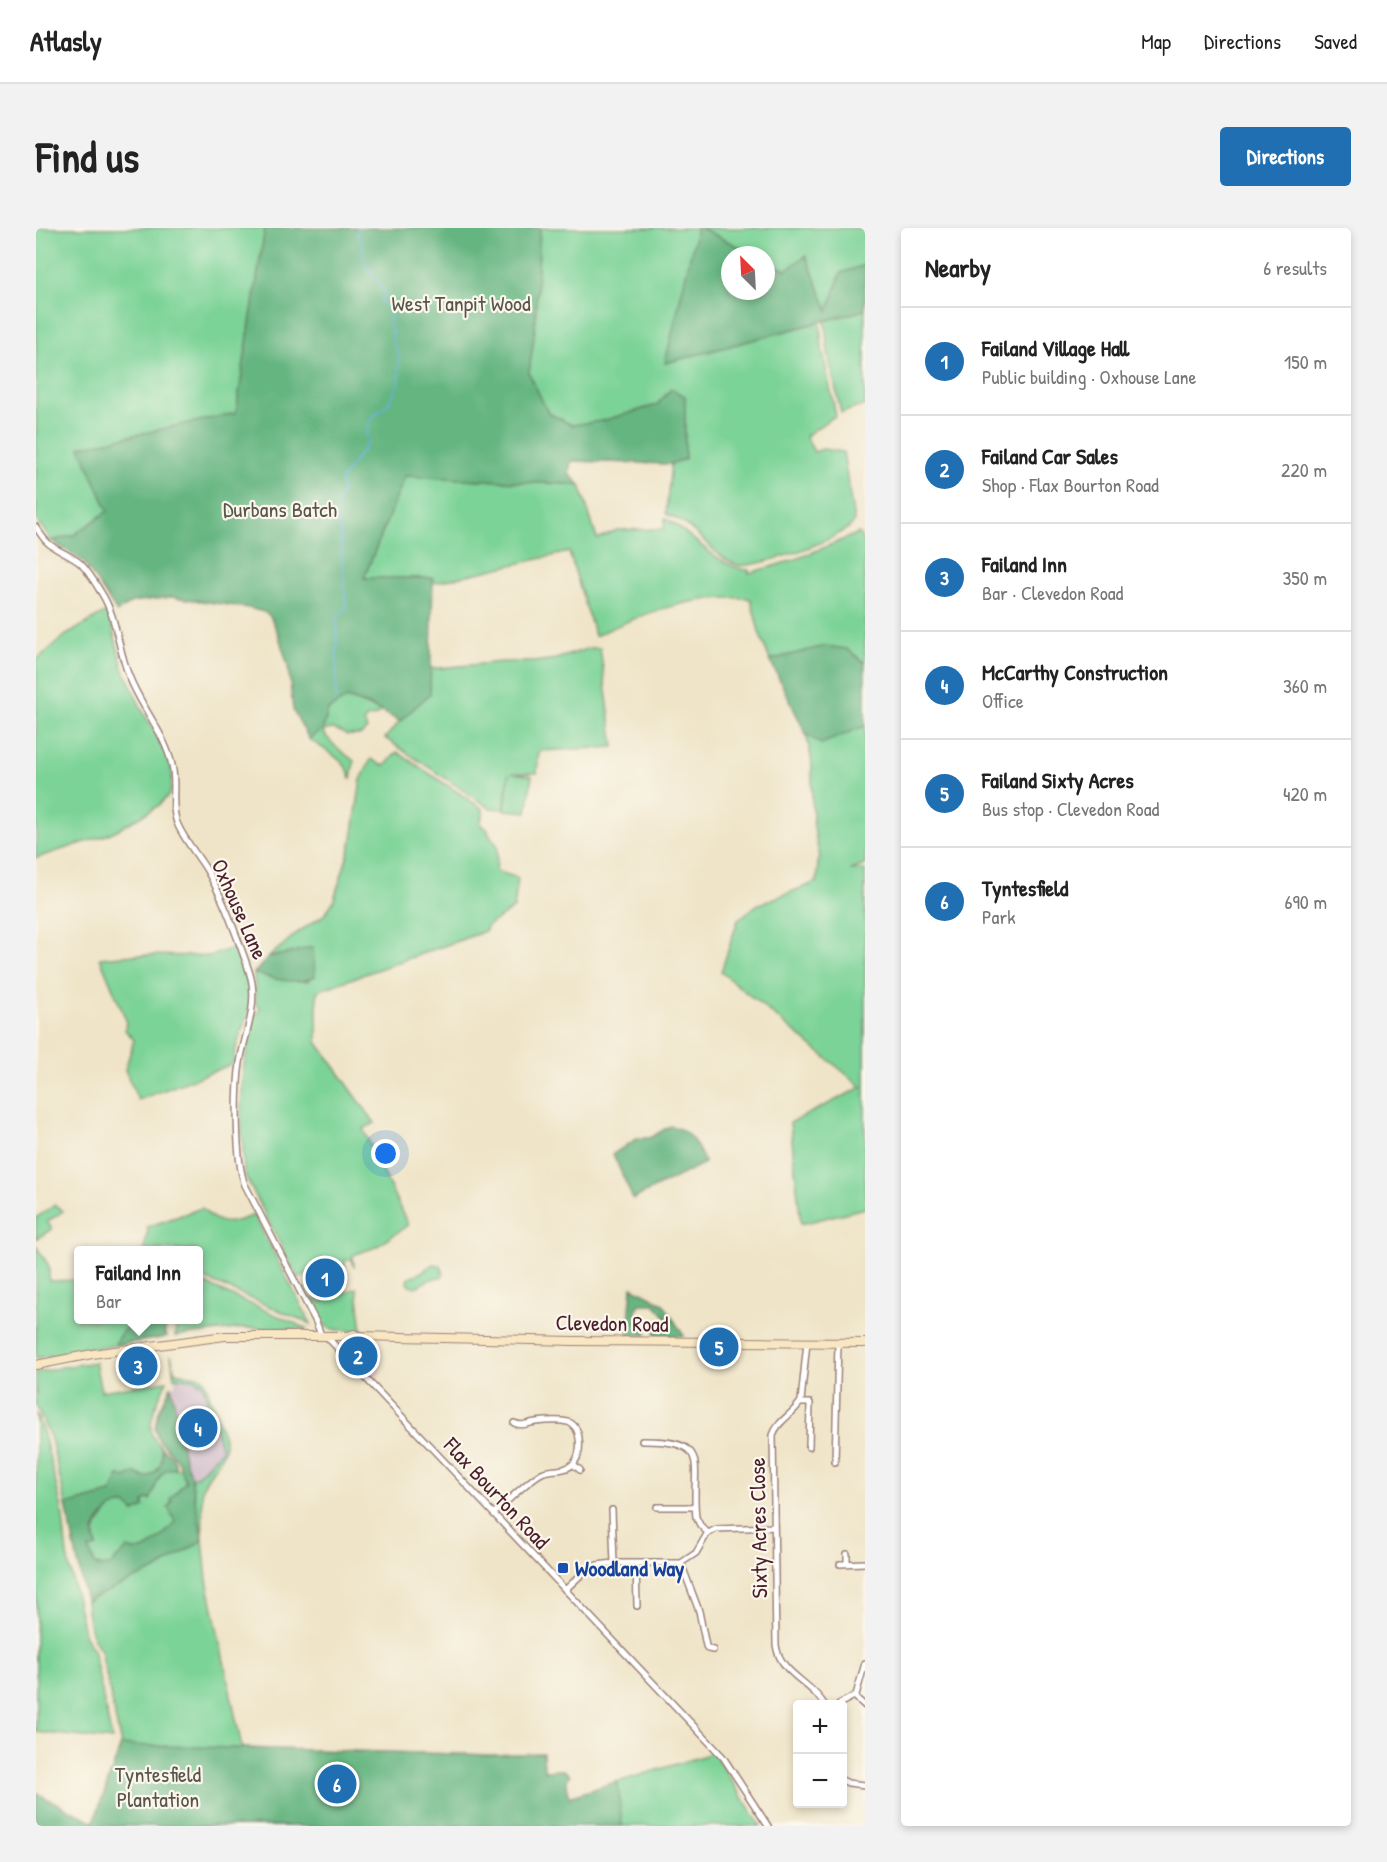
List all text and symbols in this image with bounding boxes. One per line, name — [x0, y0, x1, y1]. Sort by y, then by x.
text: Atlasly — [30, 22, 102, 60]
text: Map — [1141, 27, 1171, 56]
text: Directions — [1204, 27, 1281, 56]
text: Saved — [1314, 27, 1357, 56]
button: Directions — [1220, 127, 1351, 186]
text: Find us — [36, 128, 139, 185]
north arrow — [721, 246, 775, 300]
text: Nearby — [925, 250, 991, 285]
text: 6 results — [1263, 254, 1327, 281]
park label: West Tanpit Wood — [391, 288, 531, 318]
text: Failand Village Hall — [982, 333, 1129, 363]
text: 1 — [941, 348, 948, 375]
text: 150 m — [1284, 348, 1327, 375]
text: Public building · Oxhouse Lane — [982, 363, 1197, 390]
text: Failand Car Sales — [982, 441, 1118, 471]
text: 2 — [940, 456, 949, 483]
text: 220 m — [1281, 456, 1327, 483]
text: Shop · Flax Bourton Road — [982, 471, 1159, 498]
park label: Durbans Batch — [223, 494, 337, 524]
text: Failand Inn — [982, 549, 1067, 579]
text: 3 — [940, 564, 949, 591]
text: 350 m — [1282, 564, 1327, 591]
text: Bar · Clevedon Road — [982, 579, 1123, 606]
text: McCarthy Construction — [982, 657, 1168, 687]
text: 4 — [941, 672, 948, 699]
text: 360 m — [1283, 672, 1327, 699]
text: Office — [982, 687, 1024, 714]
text: Failand Sixty Acres — [982, 765, 1134, 795]
text: 5 — [940, 780, 949, 807]
text: 420 m — [1283, 780, 1327, 807]
text: Bus stop · Clevedon Road — [982, 795, 1159, 822]
street label: Oxhouse Lane — [205, 854, 276, 964]
text: Tyntesfield — [982, 873, 1068, 903]
text: 6 — [941, 888, 948, 915]
text: 690 m — [1285, 888, 1327, 915]
text: Park — [982, 903, 1015, 930]
your location — [371, 1139, 400, 1168]
popup — [74, 1246, 203, 1324]
pin: 1 — [306, 1256, 344, 1300]
text: Failand Inn — [96, 1257, 181, 1287]
text: Bar — [96, 1287, 122, 1314]
street label: Clevedon Road — [555, 1307, 669, 1339]
pin: 5 — [700, 1324, 738, 1370]
pin: 2 — [338, 1334, 378, 1378]
pin: 3 — [118, 1344, 158, 1388]
pin: 4 — [178, 1406, 218, 1450]
street label: Flax Bourton Road — [437, 1430, 557, 1556]
street label: Sixty Acres Close — [742, 1457, 774, 1599]
place label: Woodland Way — [575, 1553, 685, 1584]
marker: Woodland Way — [556, 1561, 570, 1575]
map controls — [793, 1700, 847, 1808]
button: + — [793, 1700, 847, 1754]
button: − — [793, 1754, 847, 1808]
park label: Tyntesfield Plantation — [115, 1759, 202, 1814]
pin: 6 — [318, 1762, 356, 1806]

